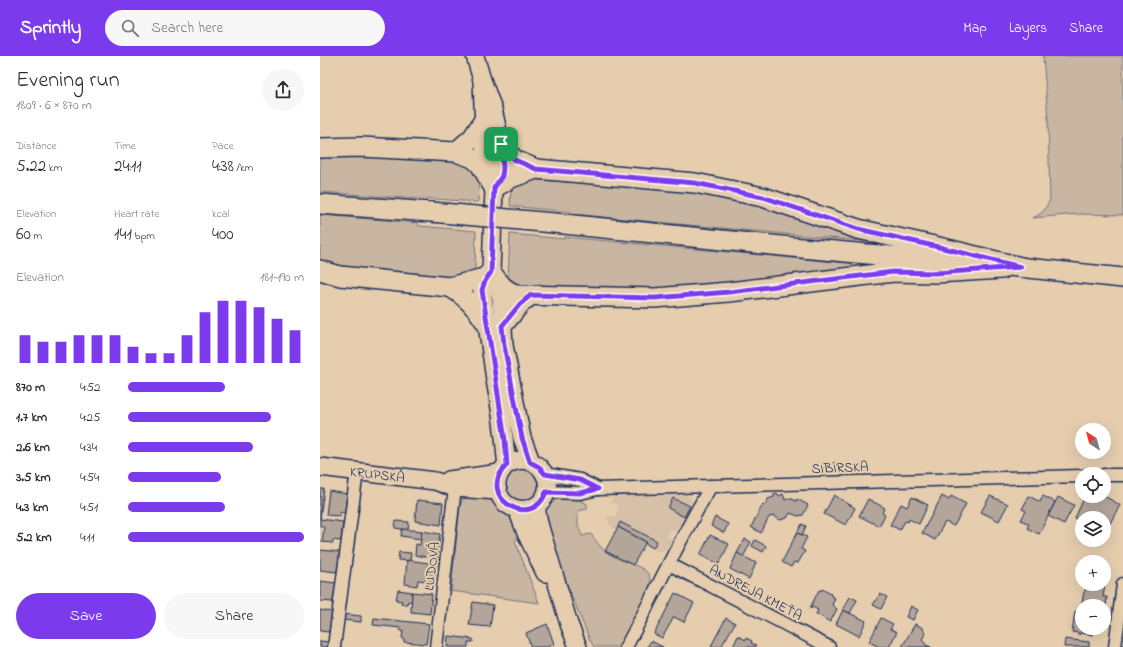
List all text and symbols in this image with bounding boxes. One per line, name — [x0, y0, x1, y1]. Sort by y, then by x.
search box — [105, 10, 385, 46]
text: Sprintly — [20, 15, 81, 42]
icon: search — [119, 17, 141, 39]
text: Search here — [151, 17, 223, 39]
text: Map — [963, 18, 987, 39]
text: Layers — [1009, 18, 1047, 39]
text: Share — [1069, 18, 1103, 39]
text: Evening run — [16, 65, 120, 97]
button: share — [262, 69, 304, 111]
text: 18:09 · 6 × 870 m — [16, 96, 92, 115]
pin — [484, 127, 518, 161]
icon: arrive — [490, 133, 512, 155]
text: Distance — [16, 138, 57, 154]
text: Time — [114, 138, 136, 154]
text: Pace — [212, 138, 233, 154]
text: 5.22 — [16, 154, 46, 179]
text: 24:11 — [114, 154, 142, 179]
text: 4:38 — [212, 154, 234, 179]
text: km — [46, 160, 62, 176]
text: /km — [234, 160, 253, 176]
text: Elevation — [16, 206, 56, 222]
text: Heart rate — [114, 206, 159, 222]
text: kcal — [212, 206, 230, 222]
text: 60 — [16, 222, 31, 247]
text: 141 — [114, 222, 132, 247]
text: 400 — [212, 222, 234, 247]
text: m — [31, 228, 42, 244]
text: bpm — [132, 228, 155, 244]
text: Elevation — [16, 268, 64, 287]
text: 181–190 m — [260, 268, 304, 287]
text: 870 m — [16, 378, 45, 397]
text: 4:52 — [80, 378, 100, 397]
text: 1.7 km — [16, 408, 47, 427]
text: 4:25 — [80, 408, 100, 427]
north arrow — [1075, 423, 1111, 459]
map controls — [1075, 423, 1111, 635]
text: 2.6 km — [16, 438, 50, 457]
text: 4:34 — [80, 438, 97, 457]
street label: SIBÍRSKA — [811, 457, 869, 480]
street label: KRUPSKÁ — [349, 462, 406, 489]
button: locate — [1075, 467, 1111, 503]
text: 3.5 km — [16, 468, 51, 487]
text: 4:54 — [80, 468, 99, 487]
text: 4.3 km — [16, 498, 48, 517]
text: 4:51 — [80, 498, 98, 517]
button: layers — [1075, 511, 1111, 547]
text: 5.2 km — [16, 528, 52, 547]
text: 4:11 — [80, 528, 95, 547]
street label: ĽUDOVÁ — [418, 541, 446, 592]
button: + — [1075, 555, 1111, 591]
street label: ANDREJA KMEŤA — [705, 560, 806, 627]
button: Save — [16, 593, 156, 639]
button: Share — [164, 593, 304, 639]
button: − — [1075, 599, 1111, 635]

